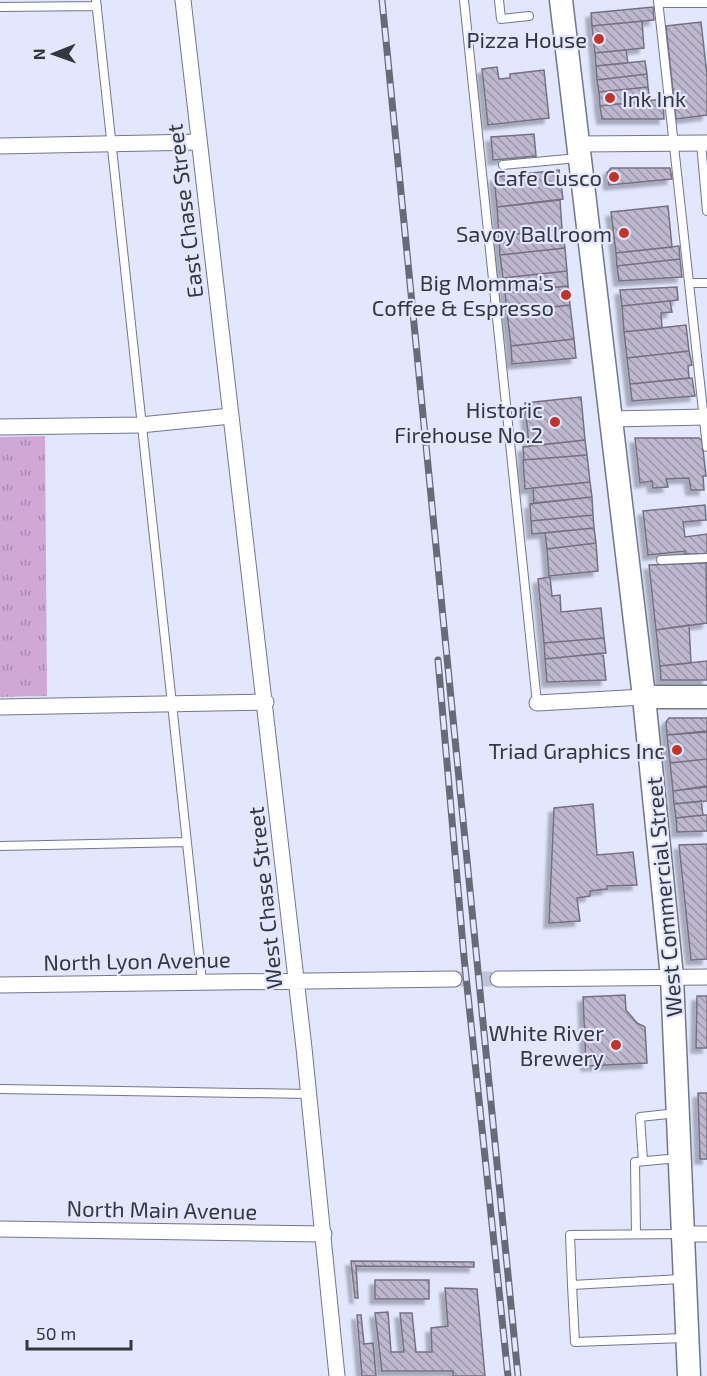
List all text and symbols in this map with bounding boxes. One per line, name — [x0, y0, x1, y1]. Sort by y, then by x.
north arrow — [24, 24, 84, 84]
place label: Pizza House — [466, 26, 587, 52]
marker: Pizza House — [592, 32, 606, 46]
text: N — [29, 48, 48, 60]
place label: Ink Ink — [622, 85, 686, 111]
marker: Ink Ink — [603, 91, 617, 105]
street label: East Chase Street — [160, 122, 208, 300]
place label: Cafe Cusco — [493, 164, 602, 190]
marker: Cafe Cusco — [607, 170, 621, 184]
place label: Savoy Ballroom — [456, 220, 612, 246]
marker: Savoy Ballroom — [617, 226, 631, 240]
place label: Big Momma's Coffee & Espresso — [372, 269, 554, 320]
marker: Big Momma's Coffee & Espresso — [559, 288, 573, 302]
place label: Historic Firehouse No.2 — [394, 396, 543, 447]
marker: Historic Firehouse No.2 — [548, 415, 562, 429]
place label: Triad Graphics Inc — [489, 737, 665, 763]
marker: Triad Graphics Inc — [670, 743, 684, 757]
street label: West Commercial Street — [640, 776, 686, 1018]
street label: West Chase Street — [241, 806, 287, 990]
street label: North Lyon Avenue — [43, 945, 231, 975]
place label: White River Brewery — [489, 1019, 604, 1070]
marker: White River Brewery — [609, 1038, 623, 1052]
street label: North Main Avenue — [66, 1194, 258, 1224]
scale bar — [27, 1313, 130, 1351]
text: 50 m — [36, 1322, 76, 1344]

